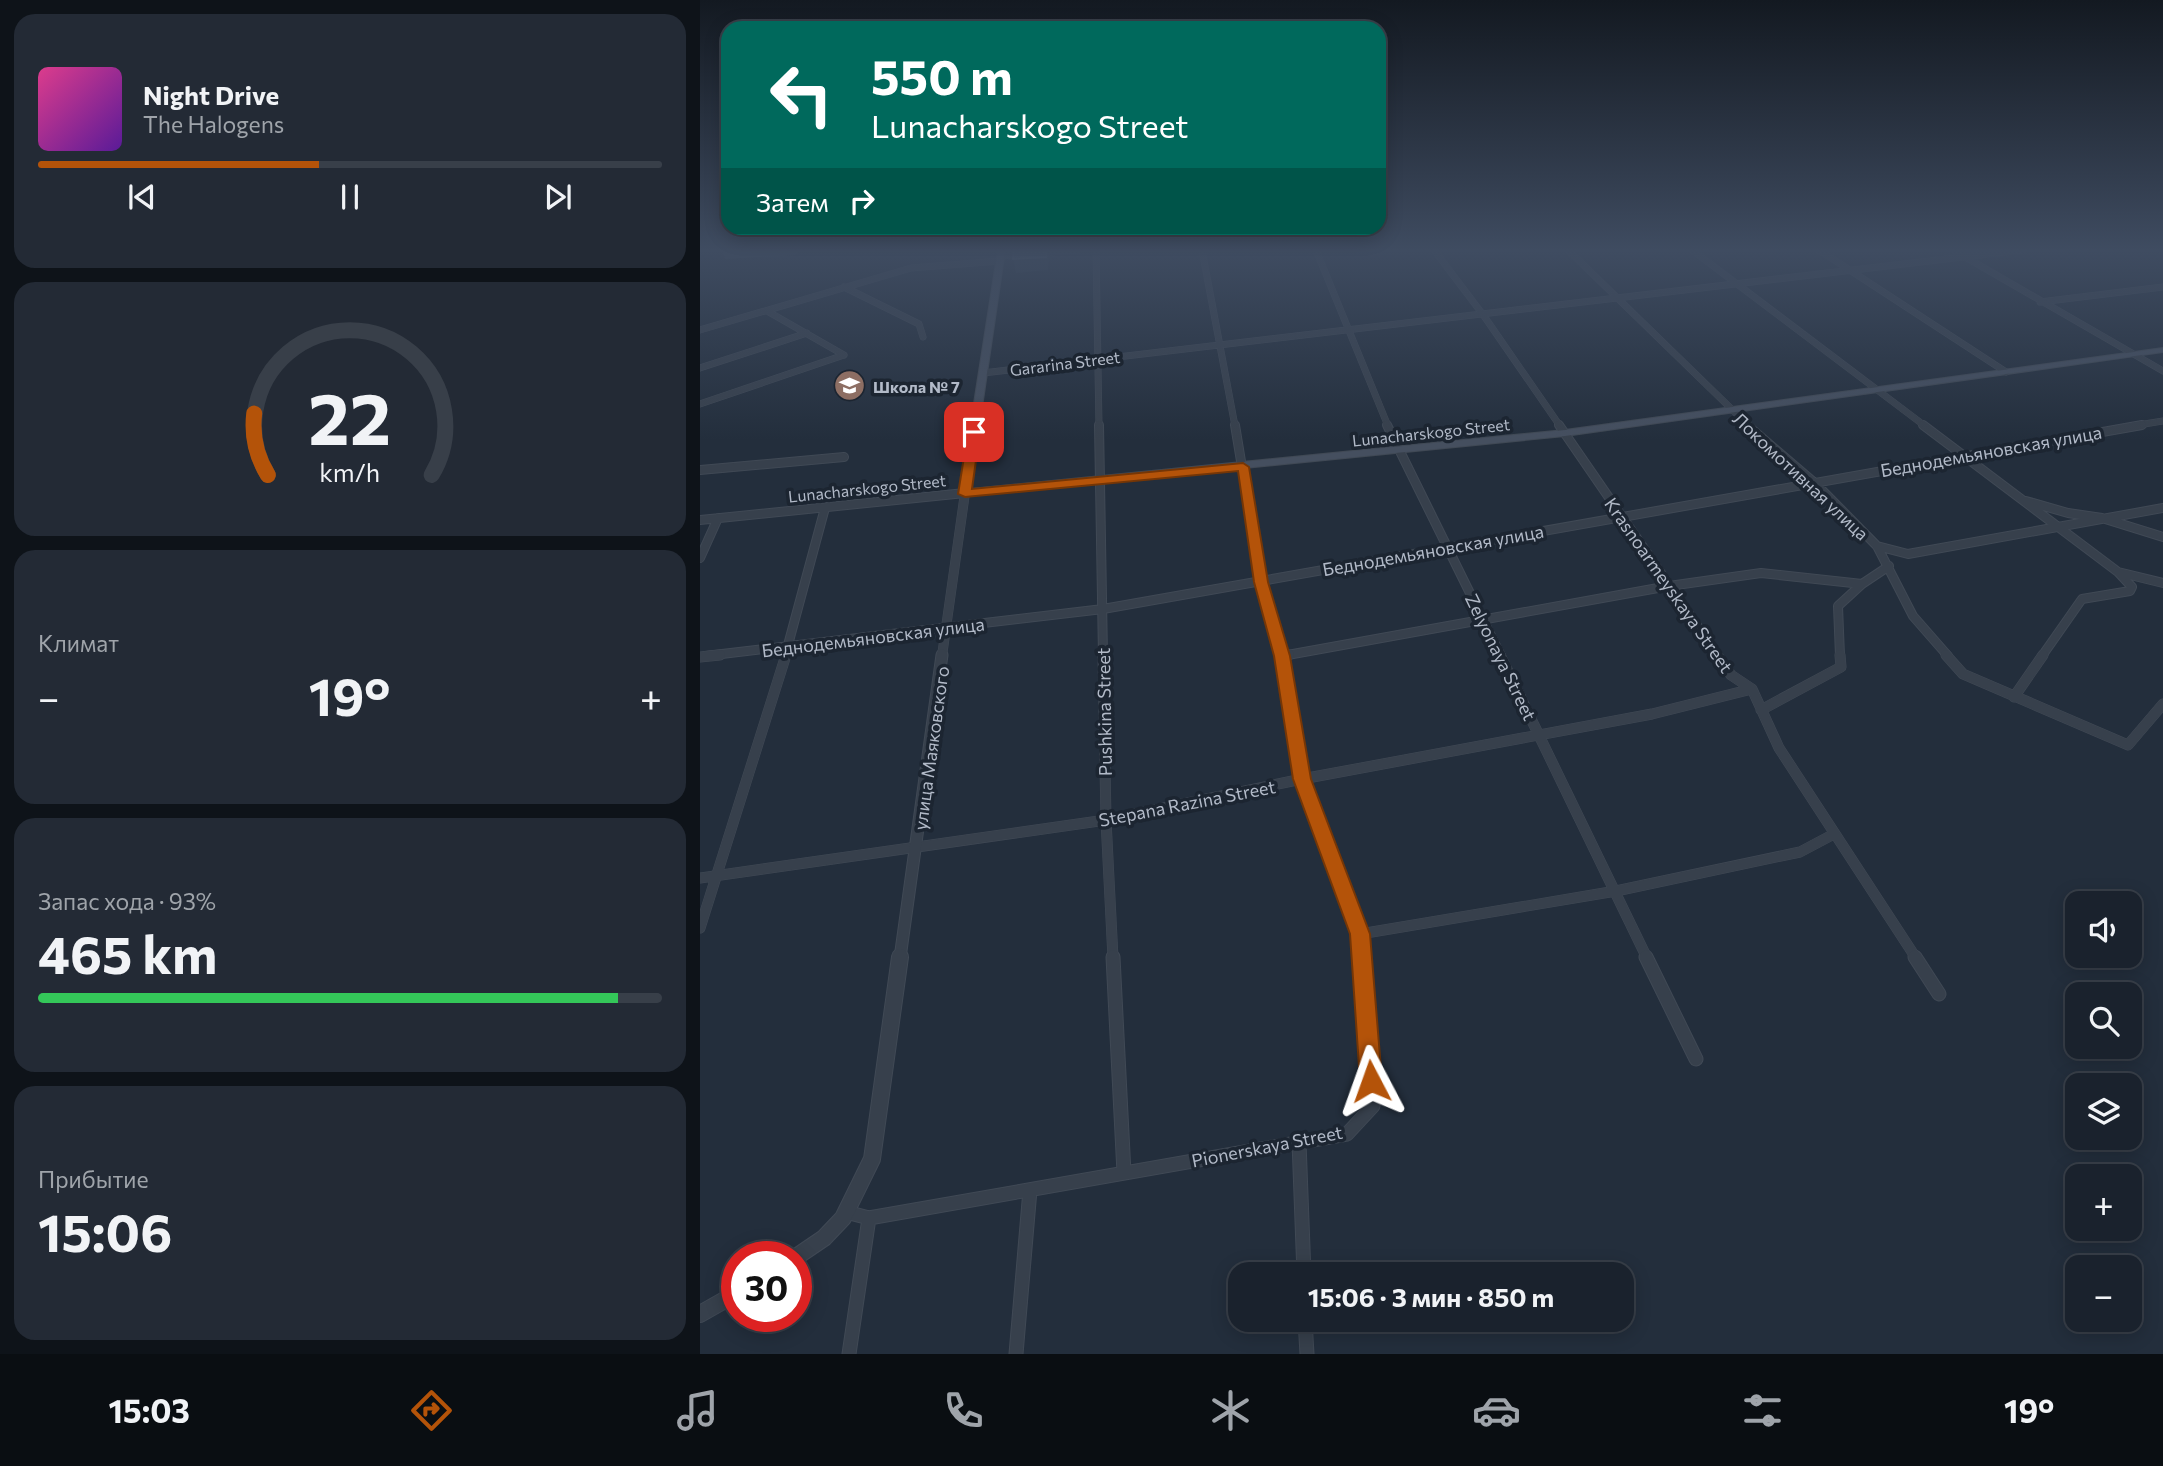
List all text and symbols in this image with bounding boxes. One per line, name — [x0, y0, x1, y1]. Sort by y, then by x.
text: 550 m — [871, 45, 1013, 105]
icon: left — [756, 49, 847, 140]
text: Night Drive — [143, 79, 279, 110]
text: Lunacharskogo Street — [871, 105, 1188, 145]
text: The Halogens — [143, 110, 284, 138]
icon: previous — [123, 178, 161, 216]
icon: pause — [331, 178, 369, 216]
icon: next — [539, 178, 577, 216]
icon: right — [843, 182, 881, 220]
text: Затем — [756, 186, 829, 217]
street label: Gararina Street — [1009, 347, 1122, 379]
school or university icon: Школа № 7 — [833, 369, 867, 403]
text: 22 — [309, 371, 391, 460]
place label: Школа № 7 — [873, 377, 960, 396]
pin — [944, 402, 1004, 462]
street label: Локомотивная улица — [1729, 407, 1873, 545]
icon: arrive — [955, 413, 993, 451]
street label: Lunacharskogo Street — [1351, 414, 1511, 450]
street label: Беднодемьяновская улица — [1879, 421, 2103, 481]
text: km/h — [320, 457, 380, 487]
street label: Lunacharskogo Street — [787, 470, 947, 506]
street label: Krasnoarmeyskaya Street — [1600, 493, 1738, 677]
street label: Беднодемьяновская улица — [1321, 520, 1545, 580]
street label: Zelyonaya Street — [1461, 590, 1541, 724]
street label: Беднодемьяновская улица — [760, 612, 986, 662]
text: Климат — [38, 629, 119, 657]
street label: Pushkina Street — [1092, 648, 1116, 776]
text: 19° — [309, 663, 390, 727]
street label: улица Маяковского — [909, 665, 953, 831]
text: − — [38, 673, 60, 720]
text: + — [640, 673, 662, 720]
street label: Stepana Razina Street — [1097, 775, 1277, 831]
text: Запас хода · 93% — [38, 887, 216, 915]
map controls — [2065, 891, 2142, 1332]
button: sound — [2065, 891, 2142, 968]
text: 465 km — [38, 921, 217, 985]
button: search — [2065, 982, 2142, 1059]
position arrow — [1334, 1044, 1408, 1118]
button: layers — [2065, 1073, 2142, 1150]
street label: Pionerskaya Street — [1190, 1121, 1344, 1171]
button: + — [2065, 1164, 2142, 1241]
text: Прибытие — [38, 1165, 149, 1193]
text: 15:06 — [38, 1199, 172, 1263]
speed limit sign: 30 — [721, 1241, 812, 1332]
button: − — [2065, 1255, 2142, 1332]
text: 15:06 · 3 мин · 850 m — [1308, 1281, 1554, 1312]
icon: directions — [407, 1386, 456, 1435]
icon: music — [673, 1386, 722, 1435]
icon: phone — [939, 1386, 988, 1435]
icon: climate — [1206, 1386, 1255, 1435]
icon: car — [1472, 1386, 1521, 1435]
icon: filters — [1738, 1386, 1787, 1435]
text: 15:03 — [109, 1390, 190, 1430]
text: 19° — [2004, 1390, 2054, 1430]

